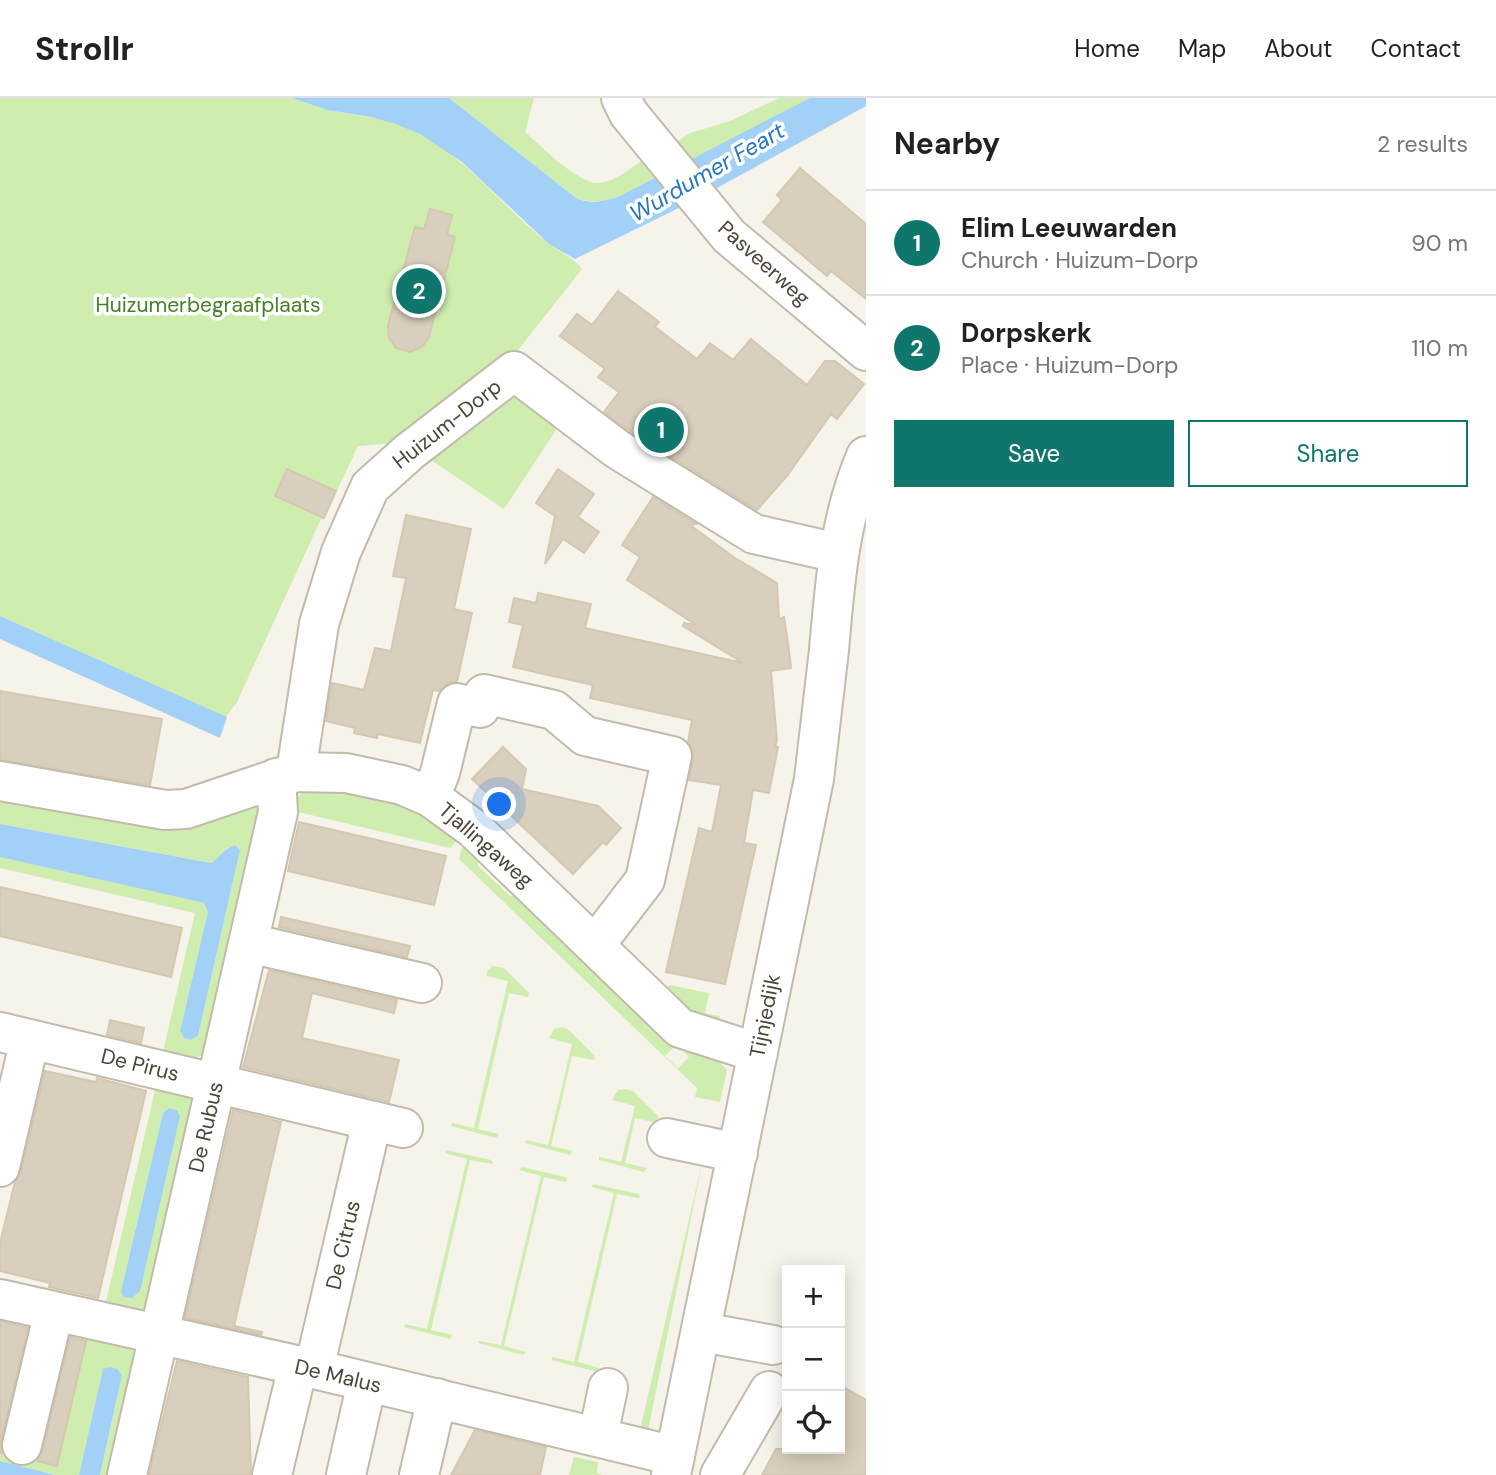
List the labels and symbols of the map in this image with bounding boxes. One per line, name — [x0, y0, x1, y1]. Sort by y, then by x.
water label: Wurdumer Feart — [624, 115, 790, 229]
street label: Pasveerweg — [712, 214, 816, 312]
pin: 2 — [396, 265, 442, 317]
park label: Huizumerbegraafplaats — [95, 291, 321, 319]
street label: Huizum-Dorp — [387, 373, 507, 475]
pin: 1 — [638, 404, 684, 456]
your location — [482, 787, 516, 821]
street label: Tjallingaweg — [433, 796, 540, 894]
street label: Tijnjedijk — [743, 971, 787, 1060]
street label: De Pirus — [98, 1042, 182, 1088]
street label: De Rubus — [182, 1079, 230, 1175]
street label: De Citrus — [319, 1198, 367, 1292]
street label: De Malus — [292, 1352, 384, 1400]

